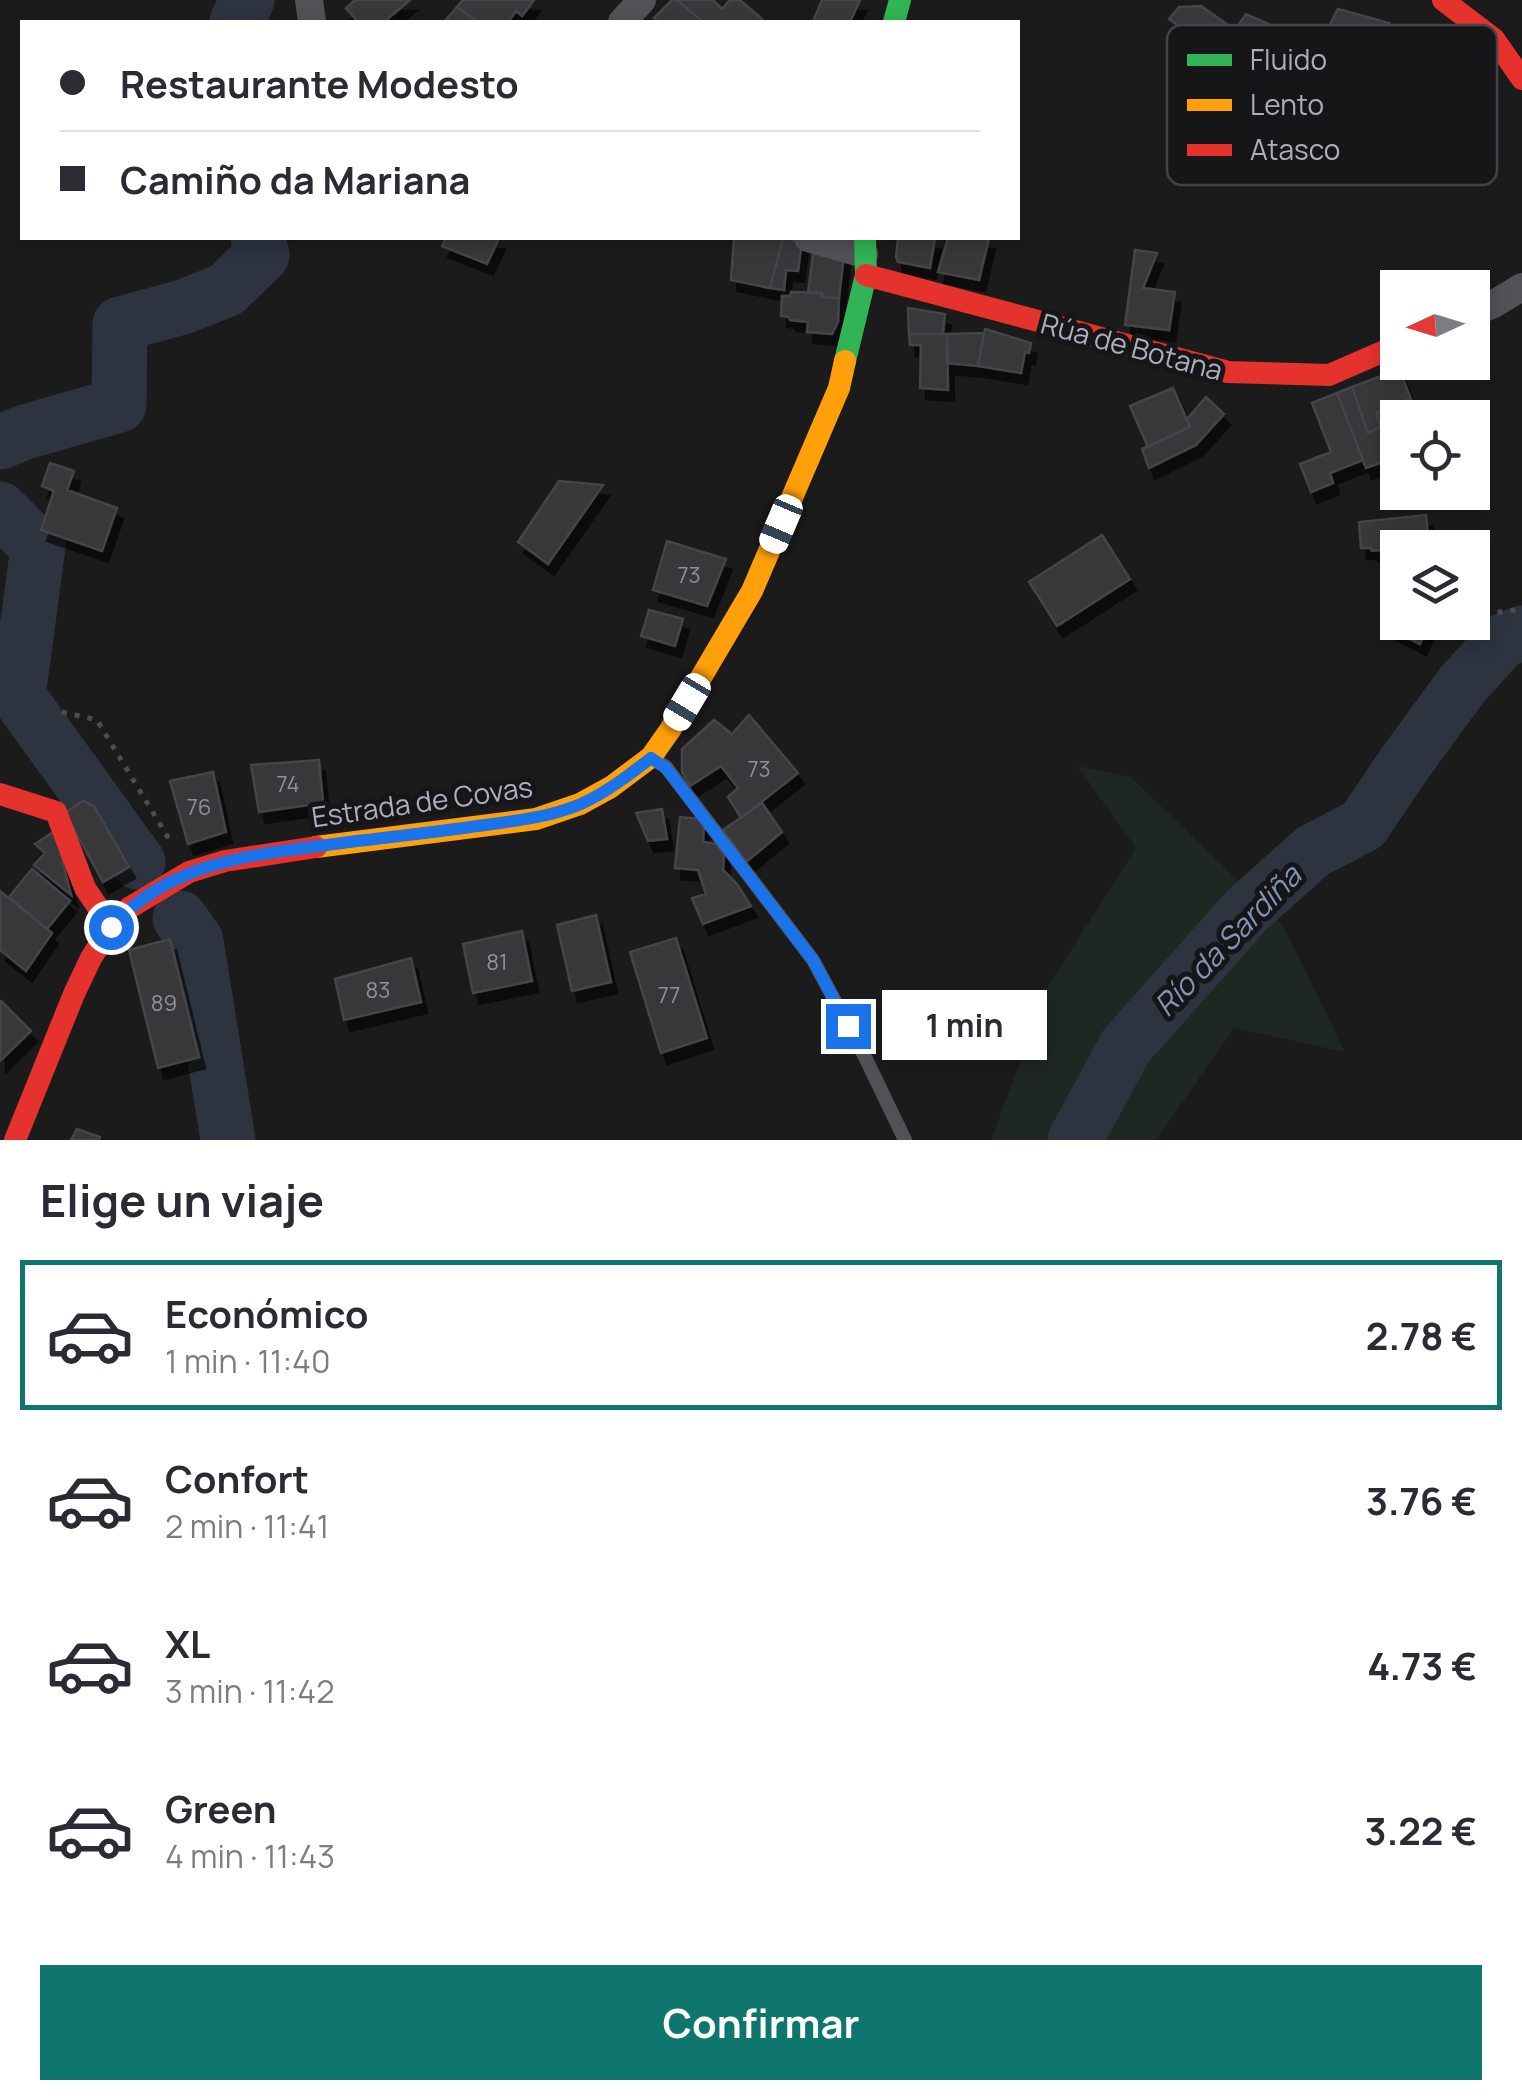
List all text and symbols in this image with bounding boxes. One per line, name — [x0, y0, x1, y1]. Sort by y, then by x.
legend — [1167, 25, 1497, 185]
text: Fluido — [1250, 40, 1327, 78]
text: Restaurante Modesto — [120, 57, 519, 109]
text: Lento — [1250, 85, 1324, 123]
text: Atasco — [1250, 130, 1340, 168]
text: Camiño da Mariana — [120, 153, 470, 205]
north arrow — [1380, 270, 1490, 380]
map controls — [1380, 270, 1490, 640]
street label: Rúa de Botana — [1037, 303, 1227, 389]
button: locate — [1380, 400, 1490, 510]
car — [755, 491, 807, 557]
button: layers — [1380, 530, 1490, 640]
house number: 73 — [677, 560, 701, 590]
car — [659, 669, 715, 735]
house number: 73 — [747, 754, 771, 784]
street label: Estrada de Covas — [309, 767, 535, 835]
house number: 74 — [276, 769, 300, 799]
house number: 76 — [187, 792, 211, 822]
water label: Río da Sardiña — [1145, 855, 1310, 1024]
route start — [89, 905, 134, 950]
house number: 81 — [486, 947, 508, 977]
house number: 83 — [366, 975, 390, 1005]
house number: 77 — [658, 980, 680, 1010]
house number: 89 — [151, 988, 177, 1018]
callout: 1 min — [883, 991, 1048, 1061]
text: 1 min — [925, 1003, 1004, 1047]
route end — [826, 1004, 871, 1049]
text: Elige un viaje — [40, 1169, 324, 1231]
text: Económico — [165, 1287, 369, 1339]
icon: car — [45, 1290, 135, 1380]
text: 2.78 € — [1366, 1309, 1477, 1361]
text: 1 min · 11:40 — [165, 1339, 330, 1383]
text: Confort — [165, 1452, 309, 1504]
icon: car — [45, 1455, 135, 1545]
text: 3.76 € — [1366, 1474, 1477, 1526]
text: 2 min · 11:41 — [165, 1504, 329, 1548]
text: XL — [165, 1617, 210, 1669]
icon: car — [45, 1620, 135, 1710]
text: 4.73 € — [1367, 1639, 1477, 1691]
text: 3 min · 11:42 — [165, 1669, 334, 1713]
text: Green — [165, 1782, 277, 1834]
icon: car — [45, 1785, 135, 1875]
text: 3.22 € — [1365, 1804, 1477, 1856]
text: 4 min · 11:43 — [165, 1834, 335, 1878]
button: Confirmar — [40, 1965, 1482, 2080]

